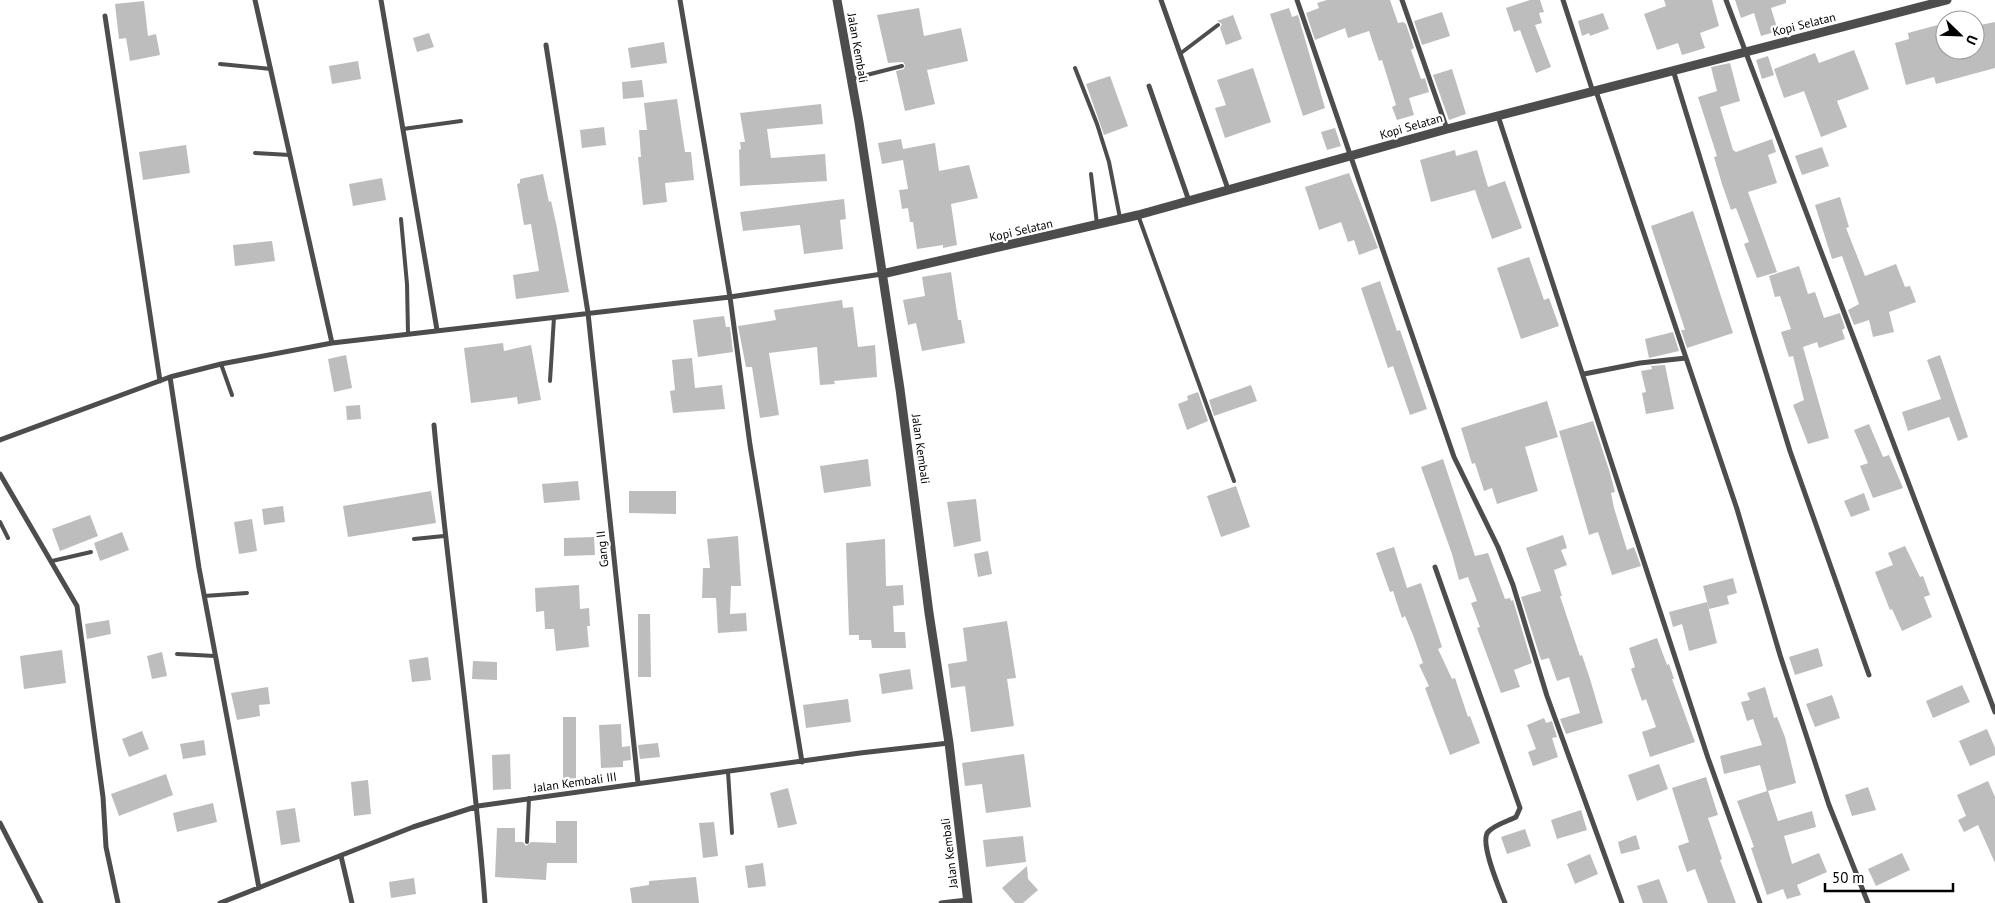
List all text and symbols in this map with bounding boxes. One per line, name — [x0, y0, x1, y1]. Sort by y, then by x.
street label: Kopi Selatan — [1771, 9, 1837, 39]
north arrow — [1935, 10, 1985, 60]
street label: Jalan Kembali — [844, 11, 871, 84]
text: U — [1962, 33, 1982, 48]
street label: Kopi Selatan — [1378, 110, 1444, 142]
street label: Kopi Selatan — [988, 215, 1054, 245]
street label: Jalan Kembali — [909, 412, 933, 485]
street label: Gang II — [593, 530, 611, 568]
street label: Jalan Kembali III — [531, 769, 618, 795]
street label: Jalan Kembali — [937, 817, 961, 890]
scale bar — [1825, 860, 1952, 892]
text: 50 m — [1832, 868, 1865, 887]

